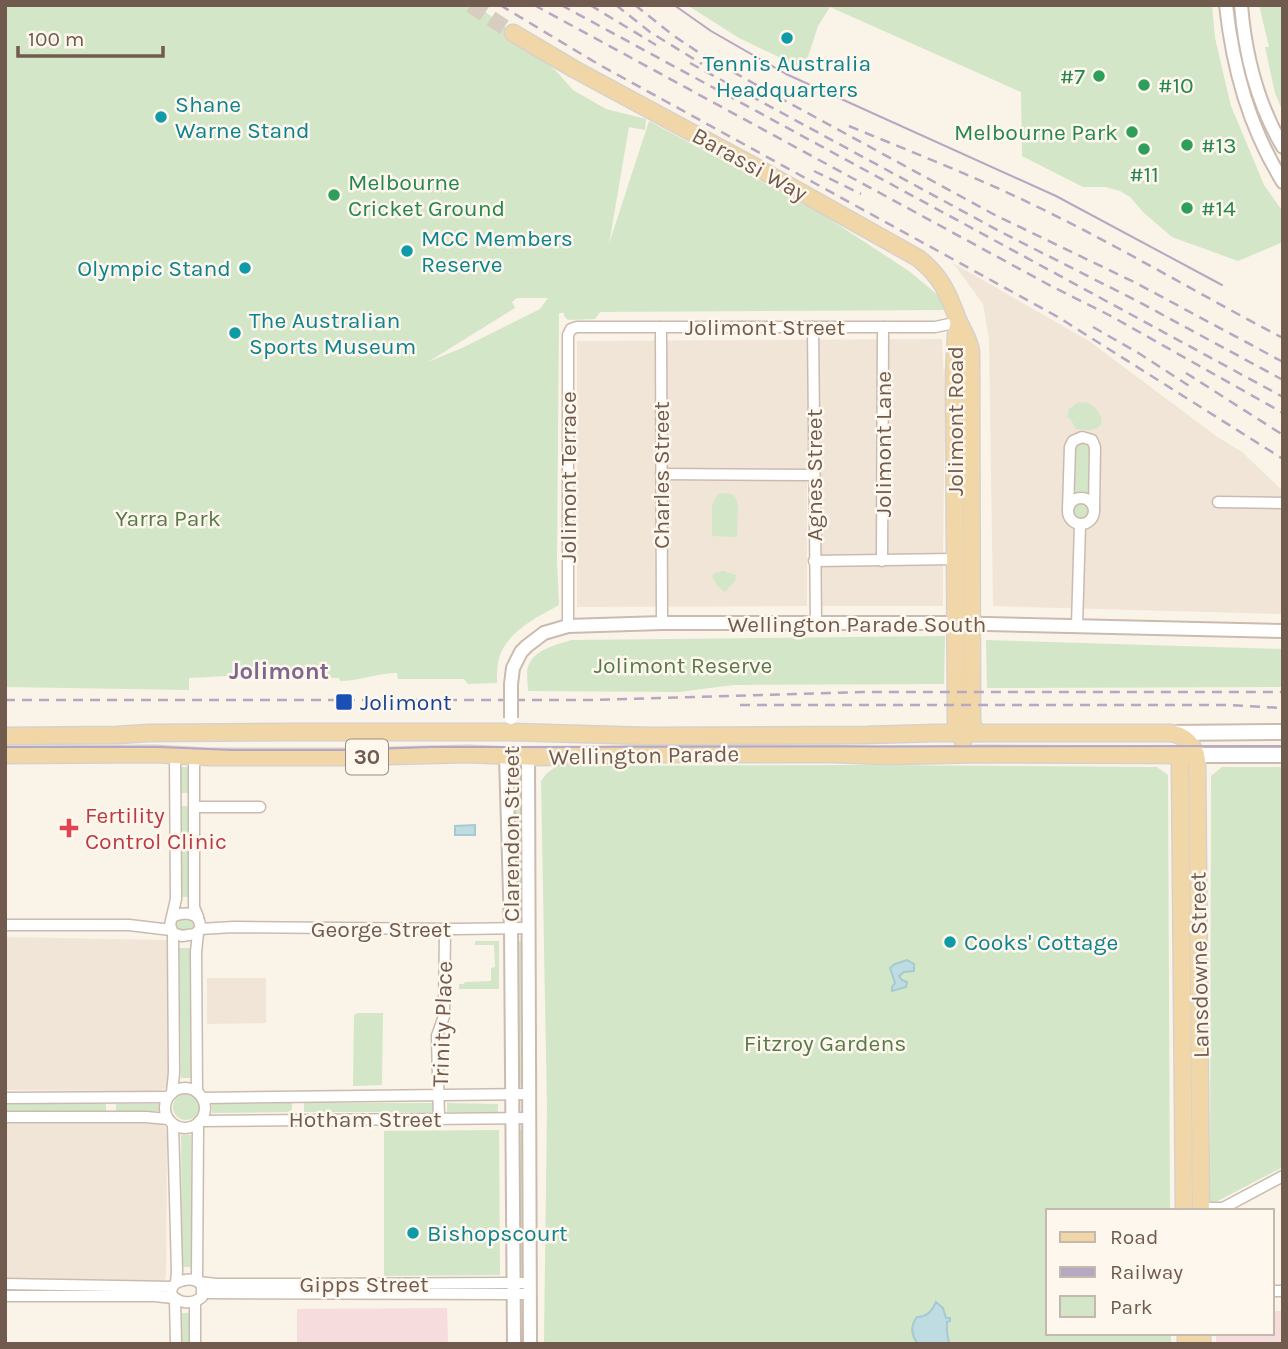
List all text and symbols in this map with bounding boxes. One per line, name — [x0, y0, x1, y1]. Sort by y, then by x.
scale bar — [18, 14, 163, 58]
text: 100 m — [28, 27, 85, 51]
marker: Tennis Australia Headquarters — [779, 30, 795, 46]
place label: Tennis Australia Headquarters — [703, 50, 871, 103]
place label: #7 — [1060, 63, 1085, 90]
marker: #7 — [1091, 68, 1107, 84]
place label: #10 — [1158, 72, 1194, 99]
marker: #10 — [1136, 77, 1152, 93]
place label: Shane Warne Stand — [175, 91, 310, 144]
marker: Shane Warne Stand — [153, 109, 169, 125]
place label: Melbourne Park — [954, 119, 1118, 146]
street label: Barassi Way — [687, 122, 812, 207]
marker: Melbourne Park — [1124, 124, 1140, 140]
place label: #13 — [1201, 132, 1237, 159]
marker: #13 — [1179, 137, 1195, 153]
marker: #11 — [1136, 141, 1152, 157]
place label: #11 — [1129, 161, 1159, 188]
place label: Melbourne Cricket Ground — [348, 169, 505, 222]
marker: Melbourne Cricket Ground — [326, 187, 342, 203]
place label: #14 — [1201, 195, 1236, 222]
marker: #14 — [1179, 200, 1195, 216]
place label: MCC Members Reserve — [421, 225, 573, 278]
marker: MCC Members Reserve — [399, 243, 415, 259]
place label: Olympic Stand — [77, 255, 231, 282]
marker: Olympic Stand — [237, 260, 253, 276]
place label: The Australian Sports Museum — [249, 307, 416, 360]
street label: Jolimont Street — [685, 314, 846, 341]
marker: The Australian Sports Museum — [227, 325, 243, 341]
street label: Jolimont Road — [942, 346, 969, 496]
street label: Jolimont Lane — [870, 371, 897, 517]
street label: Jolimont Terrace — [555, 391, 582, 563]
street label: Charles Street — [648, 401, 675, 549]
street label: Agnes Street — [801, 408, 828, 541]
park label: Yarra Park — [115, 505, 221, 532]
street label: Wellington Parade South — [728, 611, 987, 638]
park label: Jolimont Reserve — [594, 652, 772, 679]
district label: Jolimont — [229, 657, 329, 685]
place label: Jolimont — [360, 689, 452, 716]
marker: Jolimont — [334, 692, 354, 712]
road number: 30 — [346, 740, 388, 774]
street label: Wellington Parade — [548, 740, 740, 771]
street label: Clarendon Street — [498, 746, 525, 922]
place label: Fertility Control Clinic — [85, 802, 227, 855]
marker: Fertility Control Clinic — [59, 818, 79, 838]
street label: Lansdowne Street — [1184, 871, 1215, 1058]
street label: George Street — [311, 916, 452, 943]
place label: Cooks' Cottage — [964, 929, 1118, 956]
marker: Cooks' Cottage — [942, 934, 958, 950]
street label: Trinity Place — [427, 961, 458, 1087]
park label: Fitzroy Gardens — [744, 1030, 906, 1057]
street label: Hotham Street — [288, 1106, 442, 1133]
legend — [1046, 1209, 1274, 1335]
place label: Bishopscourt — [427, 1220, 568, 1247]
marker: Bishopscourt — [405, 1225, 421, 1241]
text: Road — [1110, 1225, 1158, 1249]
text: Railway — [1110, 1260, 1183, 1284]
street label: Gipps Street — [299, 1271, 429, 1298]
text: Park — [1110, 1295, 1153, 1319]

